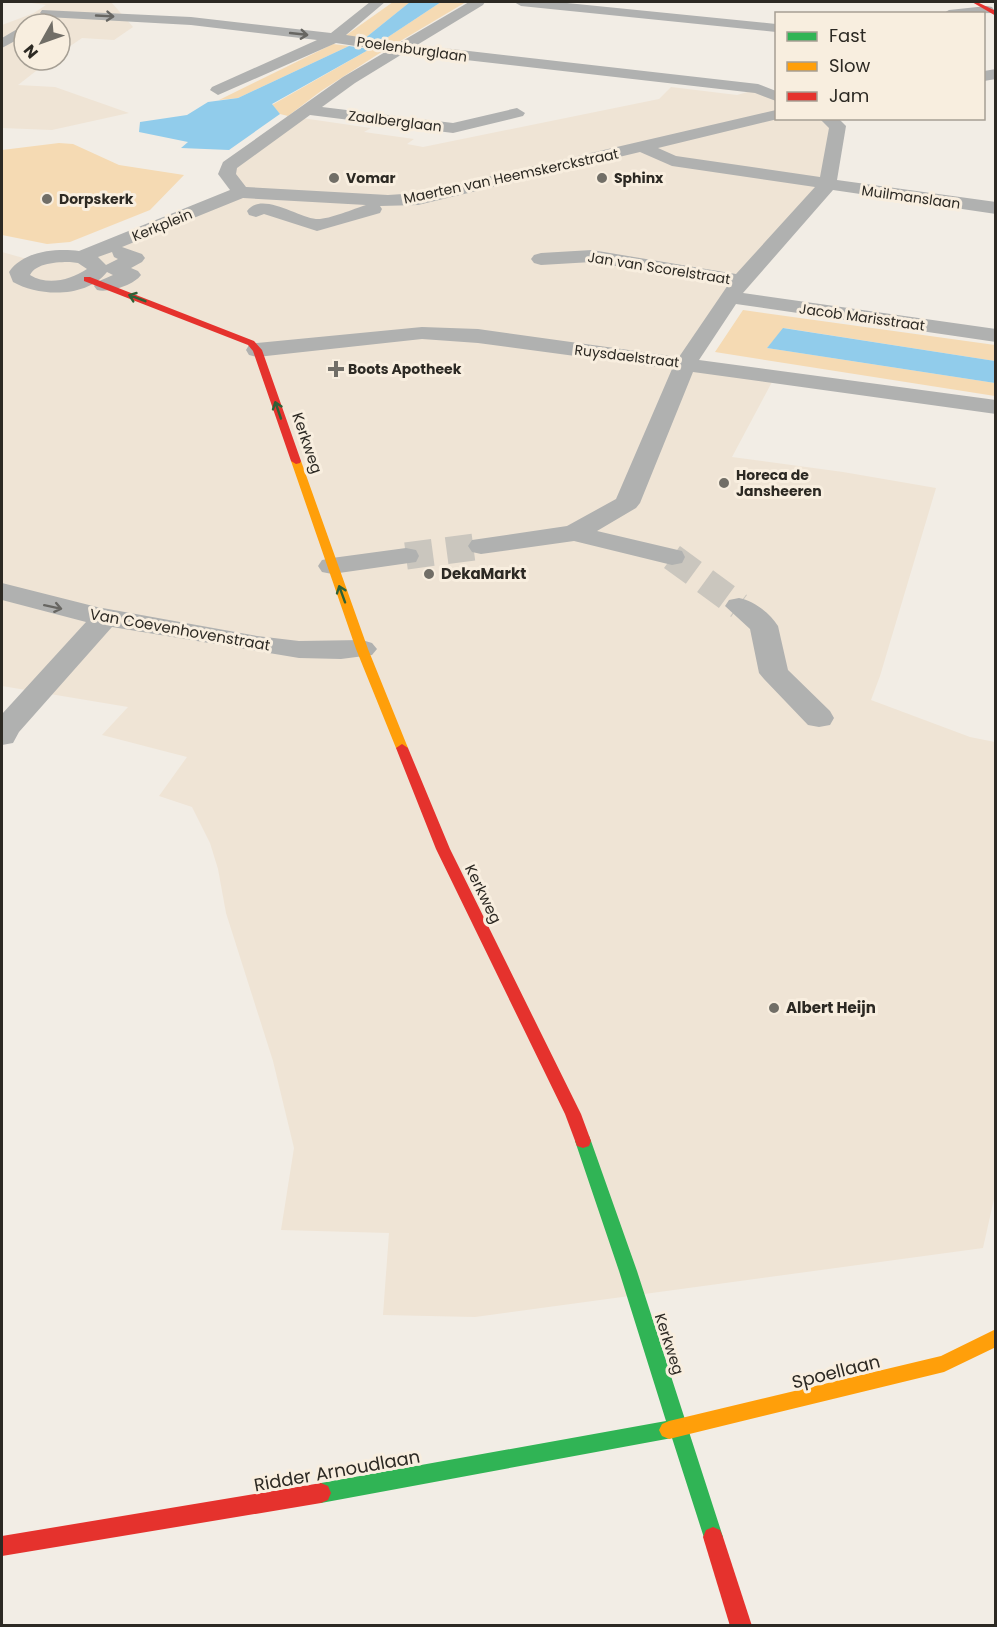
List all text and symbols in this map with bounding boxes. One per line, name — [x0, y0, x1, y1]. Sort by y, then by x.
one-way arrow — [95, 11, 114, 22]
north arrow — [12, 12, 72, 72]
legend — [775, 12, 985, 120]
text: Fast — [829, 23, 866, 48]
one-way arrow — [289, 29, 309, 40]
street label: Poelenburglaan — [356, 31, 468, 67]
text: N — [18, 39, 44, 63]
text: Slow — [829, 53, 871, 78]
text: Jam — [829, 83, 869, 108]
street label: Zaalberglaan — [347, 105, 443, 137]
street label: Maerten van Heemskerckstraat — [402, 143, 620, 209]
place label: Vomar — [346, 168, 395, 188]
place label: Sphinx — [614, 168, 664, 188]
marker: Vomar — [327, 171, 341, 185]
marker: Sphinx — [595, 171, 609, 185]
street label: Muilmanslaan — [860, 180, 962, 214]
place label: Dorpskerk — [59, 189, 134, 209]
marker: Dorpskerk — [40, 192, 54, 206]
street label: Kerkplein — [129, 204, 195, 246]
street label: Jan van Scorelstraat — [586, 247, 732, 289]
one-way arrow — [128, 292, 147, 303]
street label: Jacob Marisstraat — [798, 298, 926, 336]
street label: Ruysdaelstraat — [573, 340, 681, 372]
place label: Boots Apotheek — [348, 359, 462, 379]
marker: Boots Apotheek — [329, 362, 343, 376]
one-way arrow — [271, 401, 282, 420]
street label: Kerkweg — [287, 409, 328, 476]
place label: Horeca de Jansheeren — [736, 465, 822, 501]
marker: Horeca de Jansheeren — [717, 476, 731, 490]
place label: DekaMarkt — [441, 563, 526, 584]
marker: DekaMarkt — [422, 567, 436, 581]
one-way arrow — [335, 585, 346, 604]
one-way arrow — [43, 601, 62, 613]
street label: Van Coevenhovenstraat — [88, 603, 272, 656]
street label: Kerkweg — [460, 861, 507, 927]
place label: Albert Heijn — [786, 997, 876, 1018]
marker: Albert Heijn — [767, 1001, 781, 1015]
street label: Kerkweg — [650, 1310, 689, 1377]
street label: Spoellaan — [789, 1348, 883, 1395]
street label: Ridder Arnoudlaan — [252, 1444, 422, 1497]

